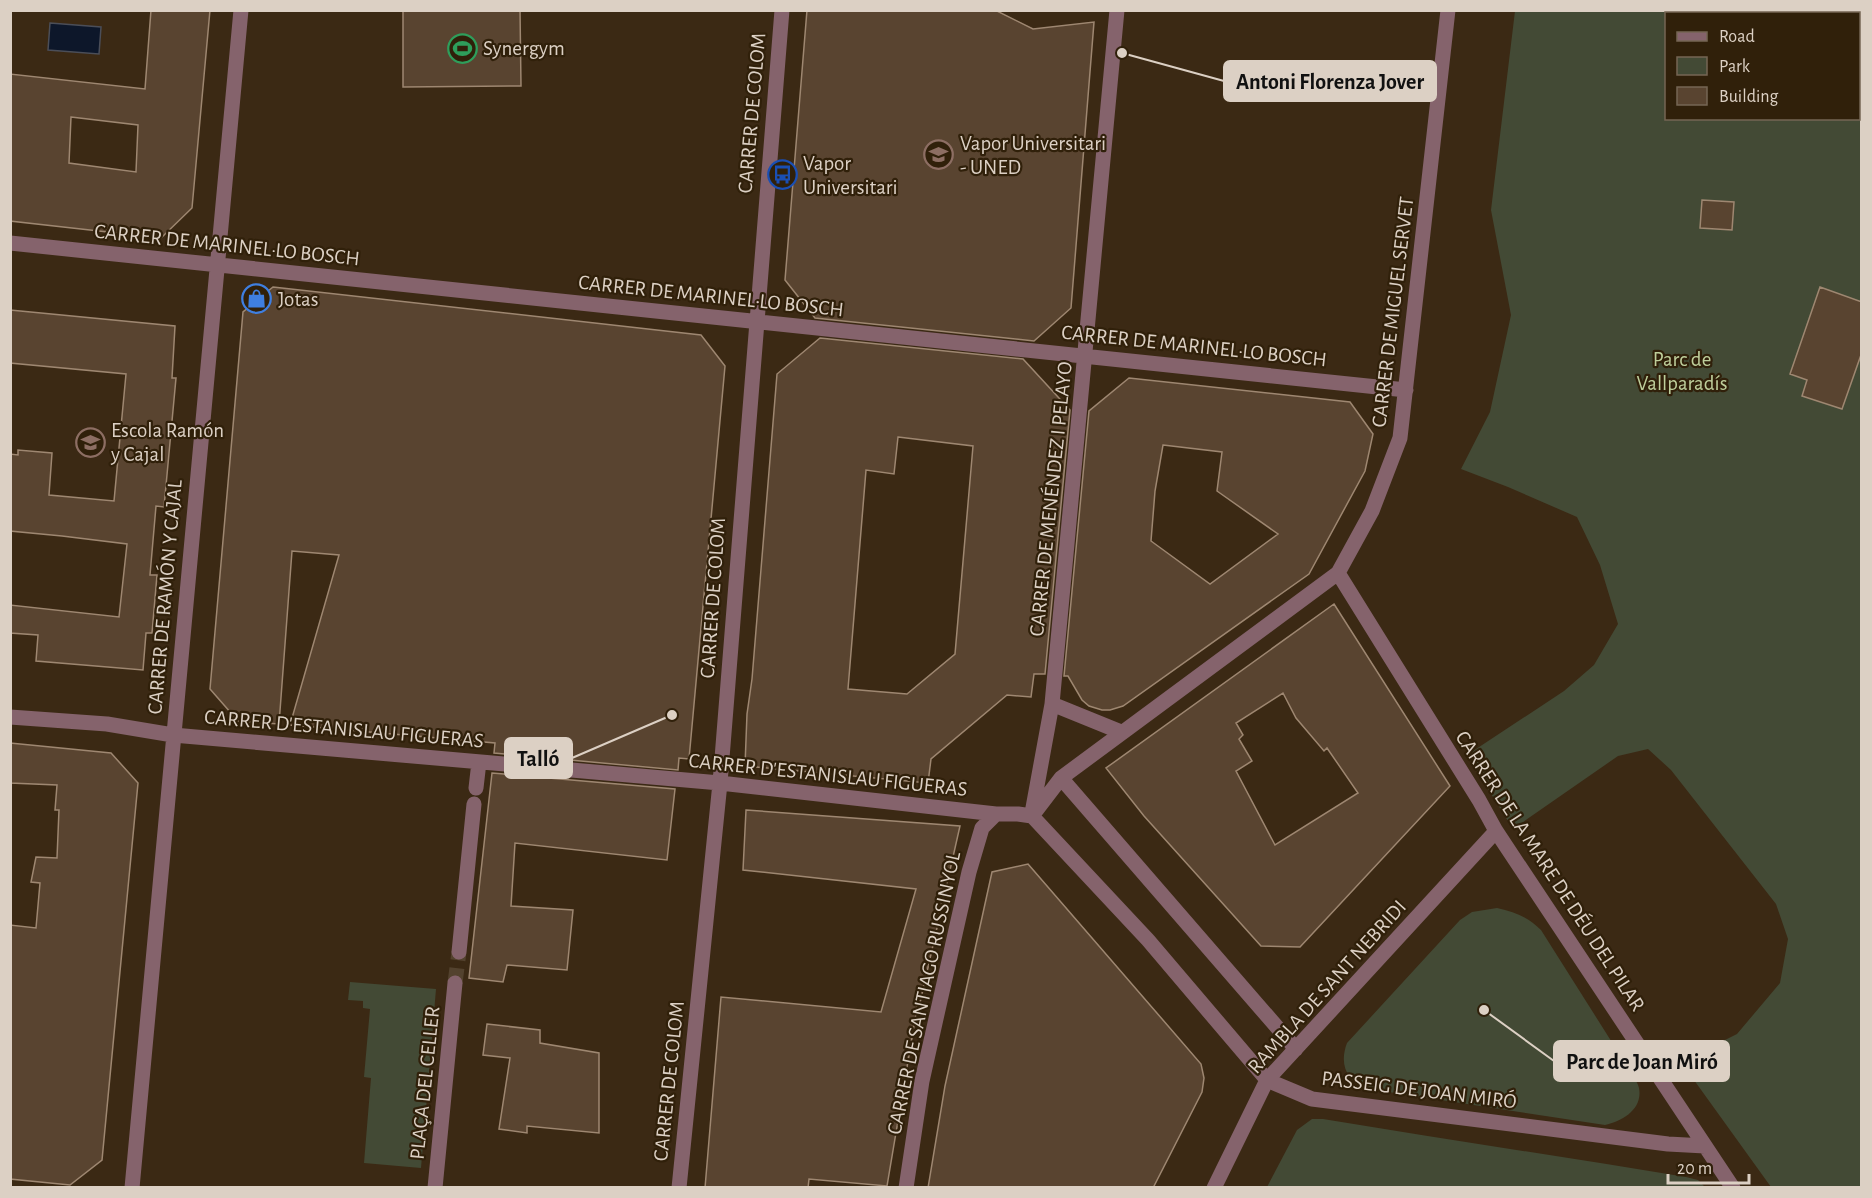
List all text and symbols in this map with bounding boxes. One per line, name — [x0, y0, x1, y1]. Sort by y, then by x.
legend — [1665, 12, 1860, 120]
text: Road — [1719, 28, 1755, 46]
sports icon: Synergym — [446, 32, 478, 64]
street label: CARRER DE COLOM — [735, 32, 769, 194]
place label: Synergym — [483, 38, 565, 59]
text: Park — [1719, 58, 1751, 76]
callout: Antoni Florenza Jover — [1224, 61, 1436, 101]
text: Antoni Florenza Jover — [1236, 71, 1424, 93]
text: Building — [1719, 88, 1779, 106]
place label: Vapor Universitari - UNED — [960, 133, 1106, 178]
school or university icon: Vapor Universitari - UNED — [923, 139, 955, 171]
place label: Vapor Universitari — [803, 153, 898, 198]
bus stop icon: Vapor Universitari — [766, 159, 798, 191]
street label: CARRER DE MIGUEL SERVET — [1368, 196, 1418, 428]
street label: CARRER DE MARINEL·LO BOSCH — [93, 221, 361, 269]
street label: CARRER DE MARINEL·LO BOSCH — [577, 272, 845, 320]
shop icon: Jotas — [241, 283, 273, 315]
place label: Jotas — [278, 289, 319, 310]
street label: CARRER DE MARINEL·LO BOSCH — [1060, 322, 1328, 370]
park label: Parc de Vallparadís — [1637, 349, 1727, 394]
street label: CARRER DE MENÉNDEZ I PELAYO — [1024, 360, 1076, 637]
place label: Escola Ramón y Cajal — [110, 420, 224, 465]
school or university icon: Escola Ramón y Cajal — [74, 426, 106, 458]
street label: CARRER DE RAMÓN Y CAJAL — [142, 478, 186, 715]
street label: CARRER DE COLOM — [697, 517, 729, 679]
street label: CARRER D'ESTANISLAU FIGUERAS — [203, 706, 485, 752]
street label: CARRER DE LA MARE DE DÉU DEL PILAR — [1451, 726, 1650, 1015]
callout: Talló — [505, 738, 572, 778]
text: Talló — [517, 748, 559, 770]
street label: CARRER D'ESTANISLAU FIGUERAS — [688, 750, 969, 800]
street label: CARRER DE SANTIAGO RUSSINYOL — [884, 849, 964, 1136]
street label: RAMBLA DE SANT NEBRIDI — [1244, 896, 1410, 1078]
street label: CARRER DE COLOM — [650, 1000, 688, 1162]
street label: PLAÇA DEL CELLER — [406, 1005, 444, 1161]
callout: Parc de Joan Miró — [1554, 1041, 1729, 1081]
text: Parc de Joan Miró — [1566, 1051, 1718, 1073]
street label: PASSEIG DE JOAN MIRÓ — [1320, 1066, 1518, 1112]
scale bar — [1668, 1147, 1749, 1185]
text: 20 m — [1677, 1160, 1712, 1178]

